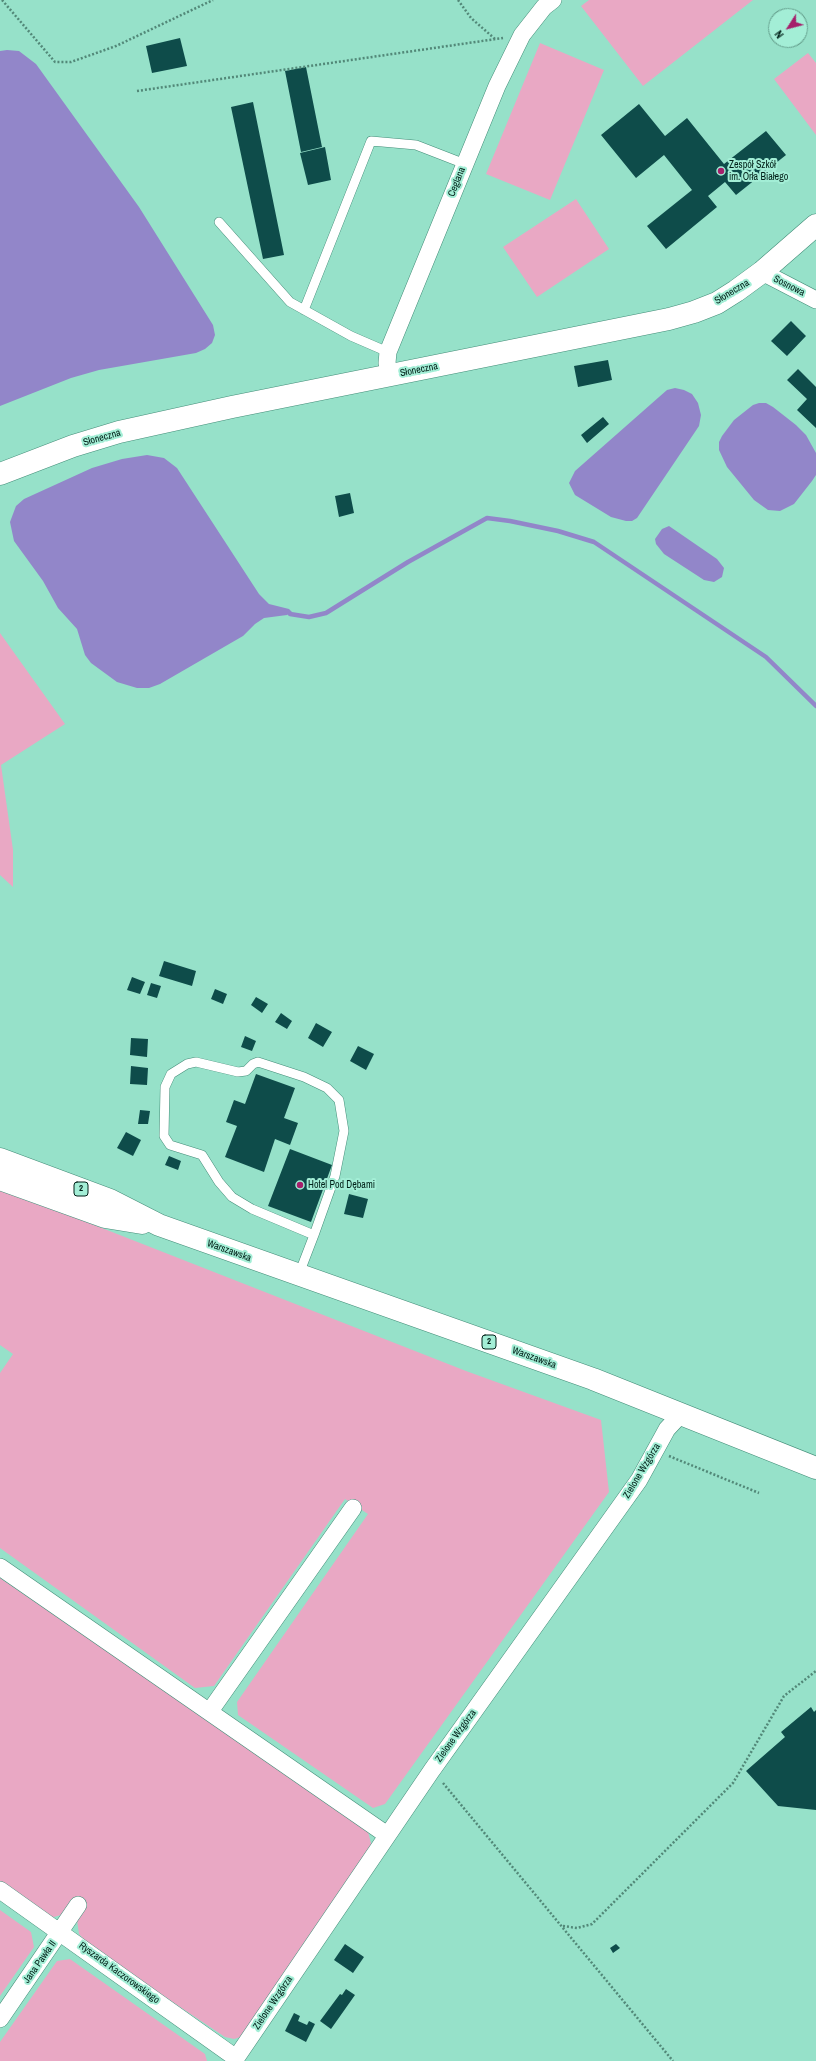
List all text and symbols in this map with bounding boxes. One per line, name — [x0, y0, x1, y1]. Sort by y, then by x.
north arrow — [768, 8, 808, 48]
text: N — [772, 28, 787, 41]
place label: Zespół Szkół im. Orła Białego — [729, 159, 788, 182]
street label: Ceglana — [446, 166, 468, 198]
marker: Zespół Szkół im. Orła Białego — [716, 166, 726, 176]
street label: Sosnowa — [771, 273, 807, 299]
street label: Słoneczna — [712, 277, 752, 307]
street label: Słoneczna — [399, 360, 439, 380]
street label: Słoneczna — [82, 427, 122, 449]
place label: Hotel Pod Dębami — [308, 1179, 375, 1191]
marker: Hotel Pod Dębami — [295, 1180, 305, 1190]
road number: 2 — [74, 1182, 88, 1196]
street label: Warszawska — [205, 1237, 253, 1265]
road number: 2 — [482, 1335, 496, 1349]
street label: Warszawska — [510, 1344, 558, 1372]
street label: Zielone Wzgórza — [621, 1441, 663, 1501]
street label: Zielone Wzgórza — [433, 1707, 479, 1765]
street label: Jana Pawła II — [21, 1938, 59, 1986]
street label: Ryszarda Kaczorowskiego — [76, 1940, 162, 2006]
street label: Zielone Wzgórza — [251, 1974, 295, 2032]

